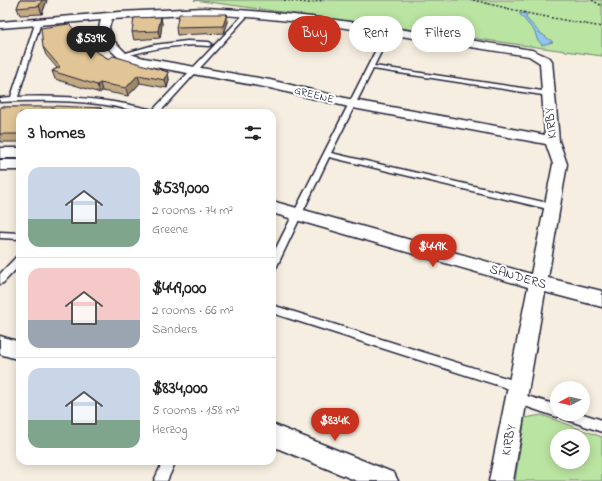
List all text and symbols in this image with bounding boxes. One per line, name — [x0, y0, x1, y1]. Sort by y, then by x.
chip: Buy — [288, 16, 341, 52]
chip: Rent — [349, 16, 403, 52]
chip: Filters — [411, 16, 475, 52]
pin: $539K — [63, 26, 119, 60]
text: $539K — [76, 29, 106, 48]
street label: GREENE — [292, 82, 336, 108]
street label: KIRBY — [540, 106, 562, 140]
text: 3 homes — [28, 121, 86, 146]
icon: filters — [242, 122, 264, 144]
text: $539,000 — [152, 176, 209, 201]
icon: home — [60, 183, 108, 231]
text: 2 rooms · 74 m² — [152, 201, 233, 220]
text: Greene — [152, 220, 188, 239]
pin: $449K — [405, 234, 461, 268]
text: $449K — [419, 237, 447, 256]
street label: SANDERS — [487, 260, 549, 294]
text: $449,000 — [152, 276, 206, 301]
icon: home — [60, 284, 108, 332]
text: 2 rooms · 66 m² — [152, 301, 234, 320]
text: Sanders — [152, 320, 198, 339]
text: $834,000 — [152, 376, 208, 401]
north arrow — [550, 381, 590, 421]
map controls — [550, 381, 590, 469]
icon: home — [60, 384, 108, 432]
text: 5 rooms · 158 m² — [152, 401, 240, 420]
pin: $834K — [307, 408, 363, 442]
text: $834K — [320, 411, 350, 430]
text: Herzog — [152, 420, 187, 439]
street label: KIRBY — [497, 423, 521, 457]
button: layers — [550, 429, 590, 469]

